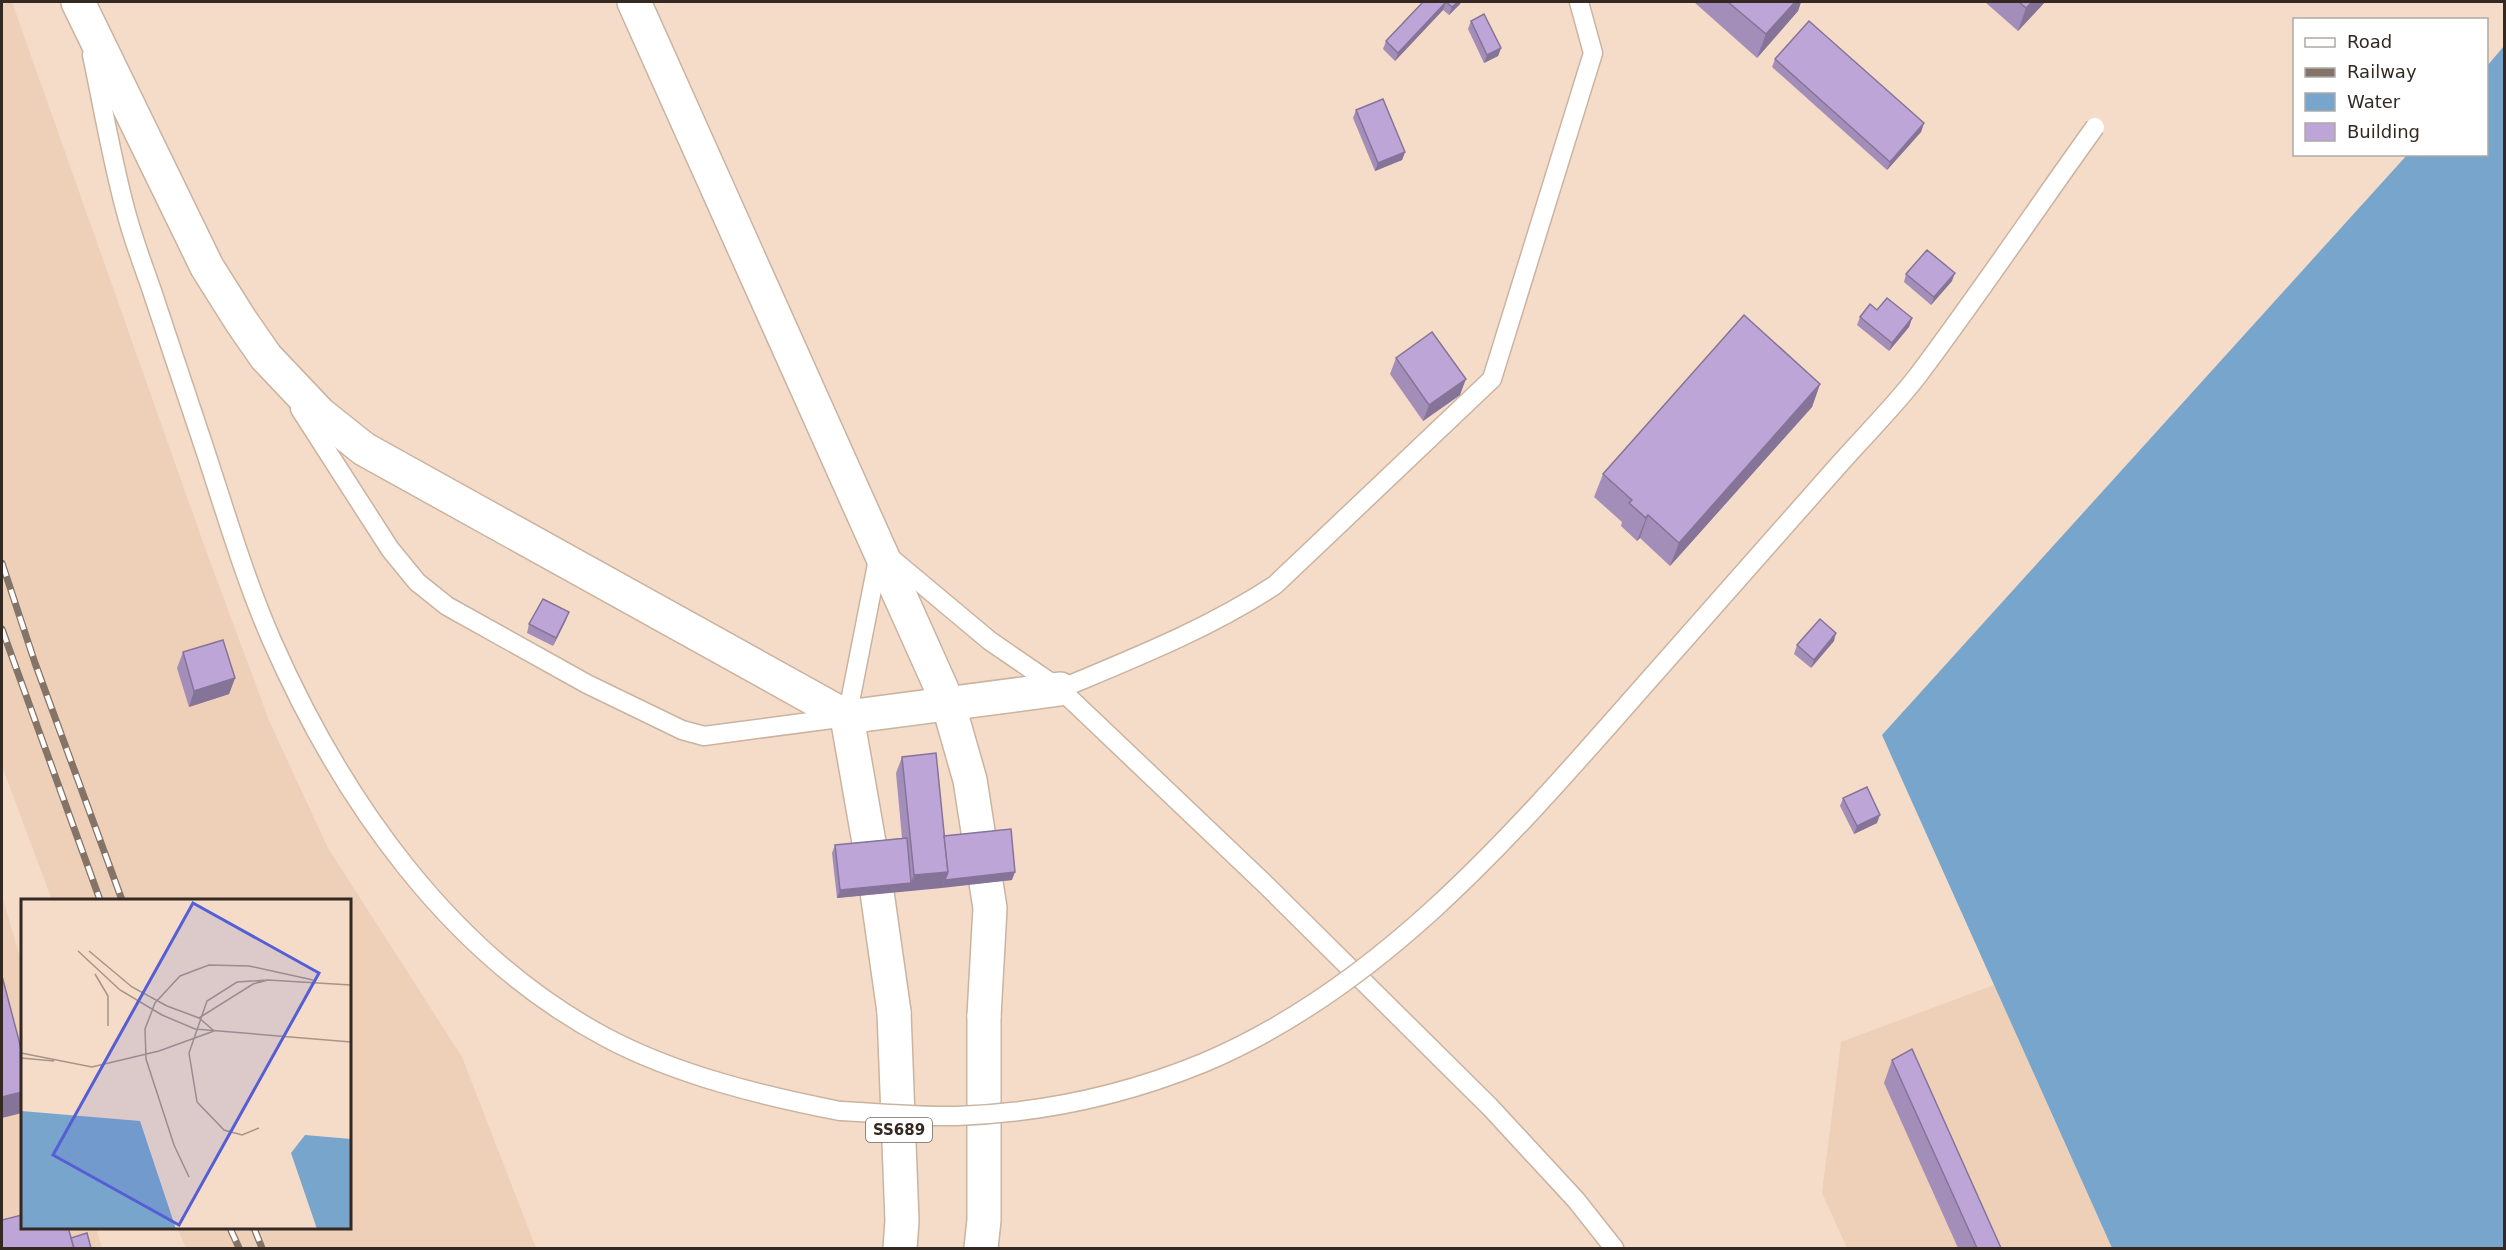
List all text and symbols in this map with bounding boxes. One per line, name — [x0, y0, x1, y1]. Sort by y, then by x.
legend — [2293, 18, 2488, 156]
text: Road — [2347, 31, 2392, 52]
text: Railway — [2347, 61, 2417, 82]
text: Water — [2347, 91, 2401, 112]
text: Building — [2347, 121, 2420, 142]
inset map — [21, 899, 351, 1229]
road number: SS689 — [866, 1118, 932, 1142]

